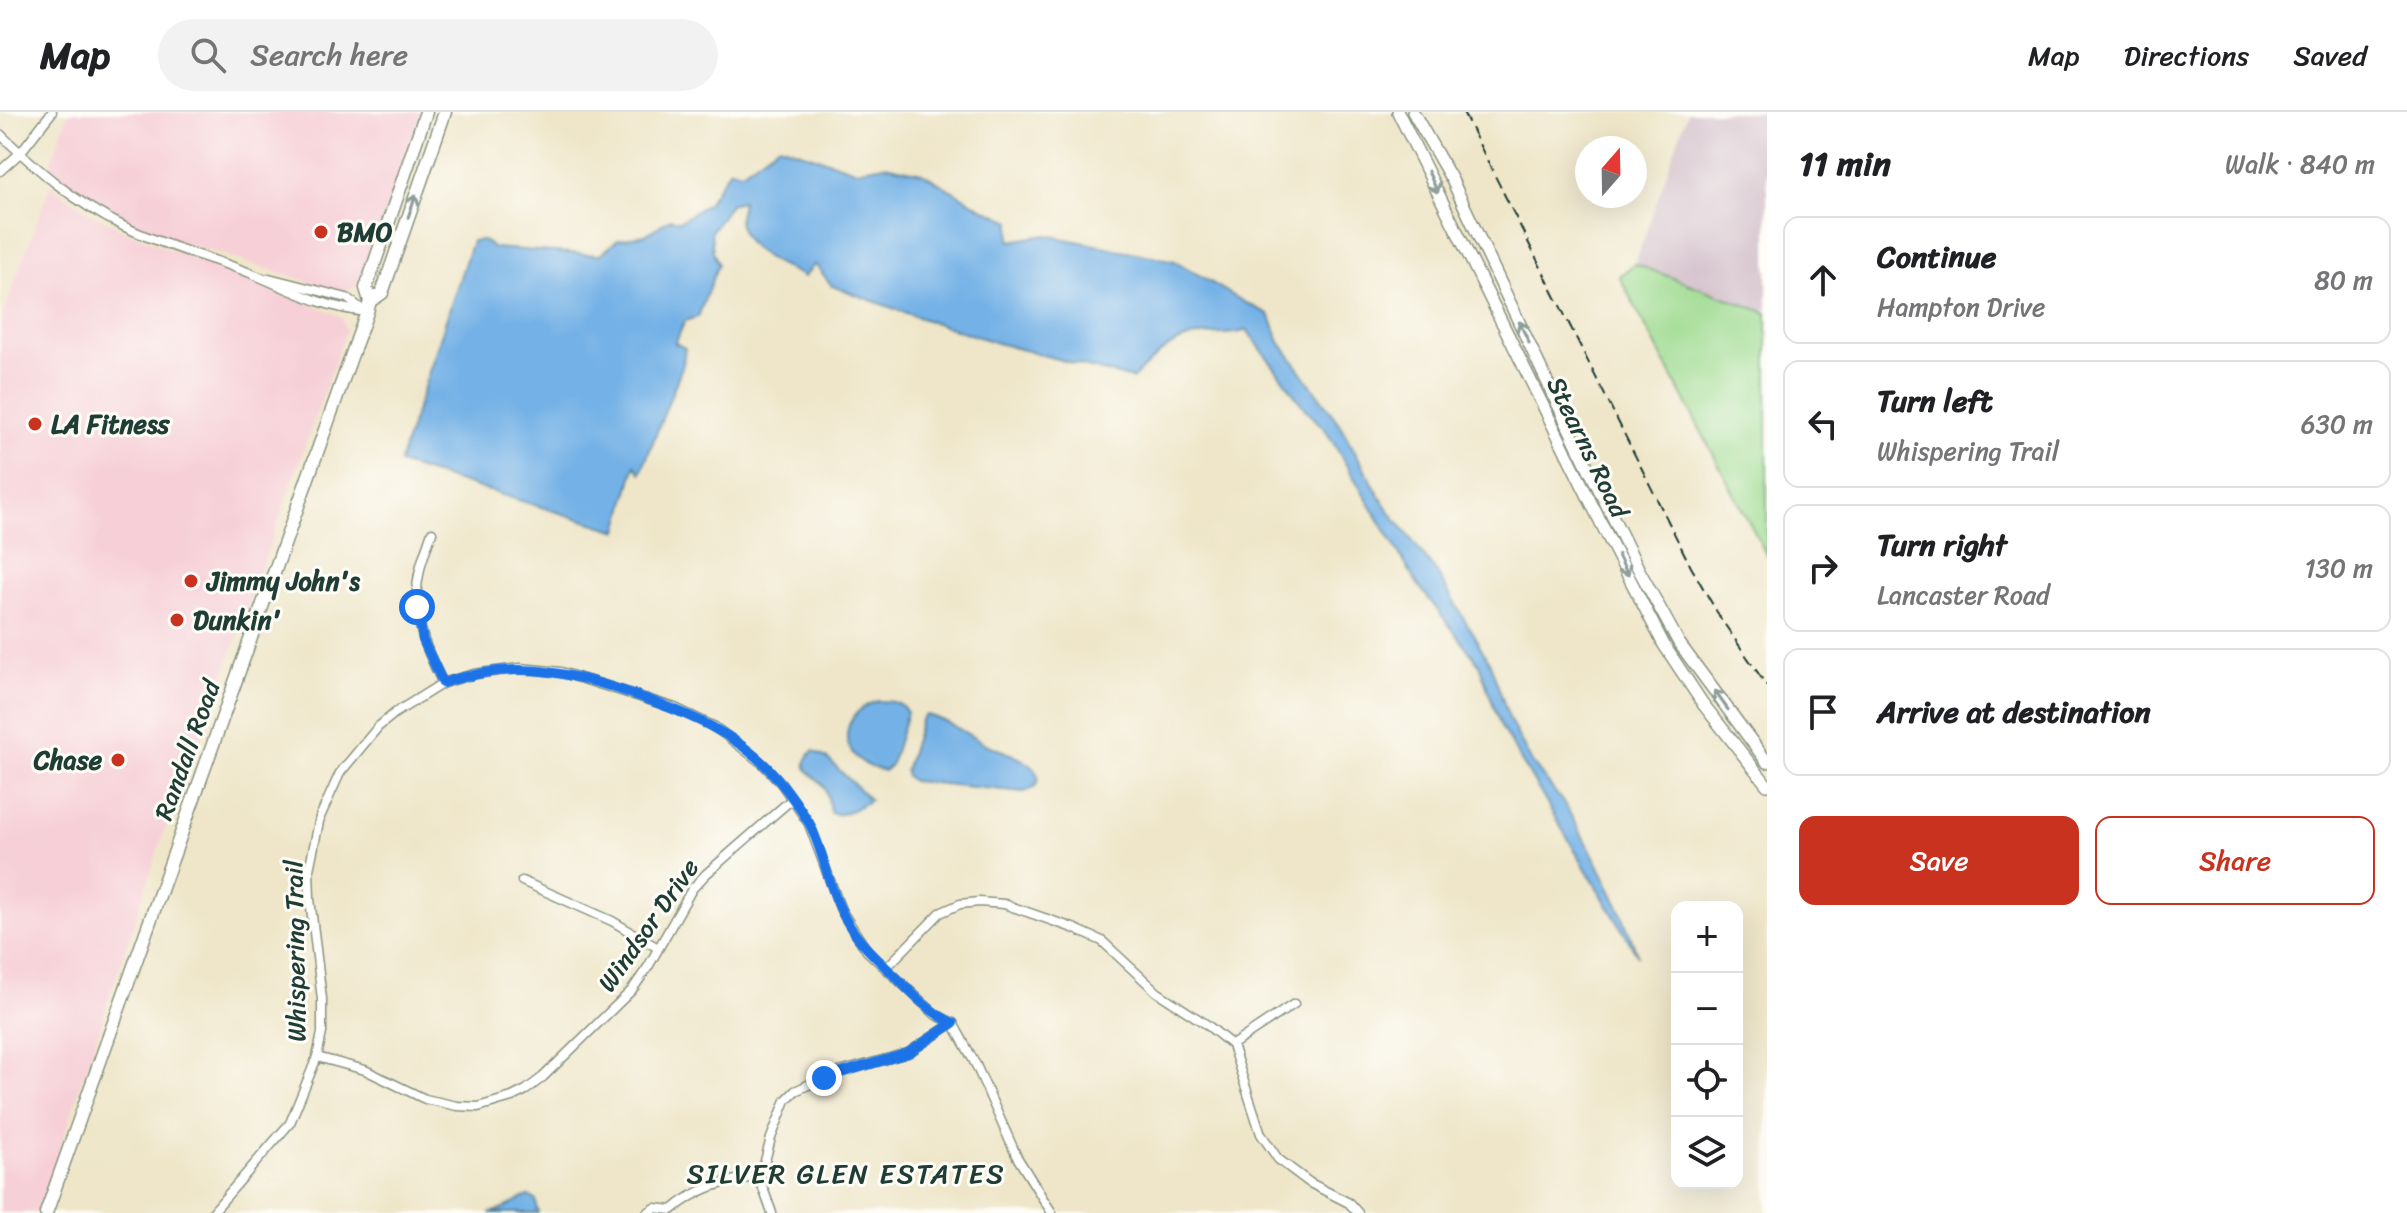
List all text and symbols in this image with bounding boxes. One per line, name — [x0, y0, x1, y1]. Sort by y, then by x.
search box — [158, 19, 718, 91]
text: Map — [40, 22, 110, 89]
text: Search here — [250, 28, 408, 82]
text: Map — [2028, 31, 2080, 80]
text: Directions — [2124, 31, 2249, 80]
text: Saved — [2293, 31, 2367, 80]
icon: search — [186, 33, 230, 77]
text: 11 min — [1799, 134, 1891, 194]
north arrow — [1575, 136, 1647, 208]
text: Walk · 840 m — [2225, 141, 2375, 187]
one-way arrow — [1426, 169, 1441, 193]
one-way arrow — [406, 194, 420, 219]
place label: BMO — [337, 209, 393, 255]
marker: BMO — [312, 223, 330, 241]
text: Continue — [1877, 230, 1996, 284]
text: 80 m — [2314, 257, 2373, 303]
icon: ahead — [1801, 258, 1845, 302]
text: Hampton Drive — [1877, 284, 2045, 330]
one-way arrow — [1516, 320, 1531, 344]
street label: Stearns Road — [1534, 368, 1643, 528]
text: Turn left — [1877, 374, 1993, 428]
place label: LA Fitness — [51, 401, 171, 447]
text: 630 m — [2301, 401, 2373, 447]
icon: left — [1801, 402, 1845, 446]
marker: LA Fitness — [26, 415, 44, 433]
text: Whispering Trail — [1877, 428, 2059, 474]
text: Turn right — [1877, 518, 2007, 572]
text: 130 m — [2304, 545, 2373, 591]
icon: right — [1801, 546, 1845, 590]
one-way arrow — [1616, 553, 1631, 576]
place label: Jimmy John's — [205, 558, 361, 604]
marker: Jimmy John's — [182, 572, 200, 590]
text: Lancaster Road — [1877, 572, 2050, 618]
route start — [399, 589, 435, 625]
place label: Dunkin' — [193, 597, 281, 643]
marker: Dunkin' — [168, 611, 186, 629]
street label: Randall Road — [140, 671, 234, 827]
text: Arrive at destination — [1877, 685, 2151, 739]
one-way arrow — [1712, 689, 1729, 711]
icon: arrive — [1801, 690, 1845, 734]
place label: Chase — [33, 737, 103, 783]
marker: Chase — [109, 751, 127, 769]
button: Save — [1799, 816, 2079, 905]
button: Share — [2095, 816, 2375, 905]
street label: Windsor Drive — [585, 848, 711, 1002]
street label: Whispering Trail — [270, 859, 320, 1042]
map controls — [1671, 901, 1743, 1189]
button: + — [1671, 901, 1743, 973]
button: − — [1671, 973, 1743, 1045]
button: locate — [1671, 1045, 1743, 1117]
route end — [806, 1060, 842, 1096]
button: layers — [1671, 1117, 1743, 1189]
district label: SILVER GLEN ESTATES — [686, 1149, 1006, 1198]

